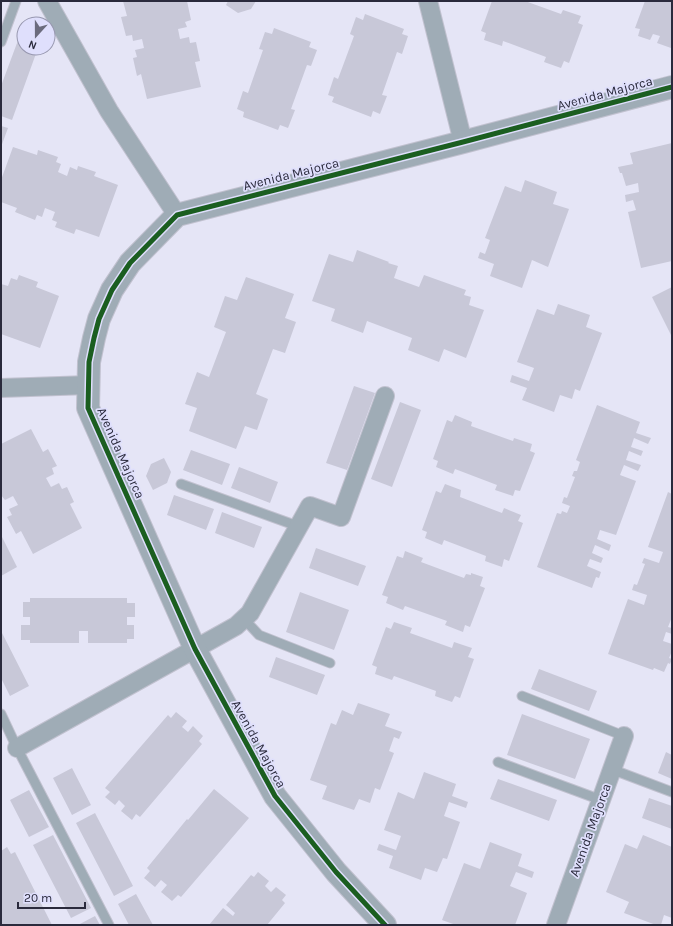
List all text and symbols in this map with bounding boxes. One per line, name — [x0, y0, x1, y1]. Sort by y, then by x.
north arrow — [16, 16, 56, 56]
text: N — [27, 37, 39, 52]
street label: Avenida Majorca — [556, 73, 654, 113]
street label: Avenida Majorca — [242, 155, 340, 193]
street label: Avenida Majorca — [94, 405, 148, 501]
street label: Avenida Majorca — [229, 698, 289, 790]
street label: Avenida Majorca — [566, 781, 614, 879]
scale bar — [18, 884, 85, 910]
text: 20 m — [24, 891, 52, 905]

